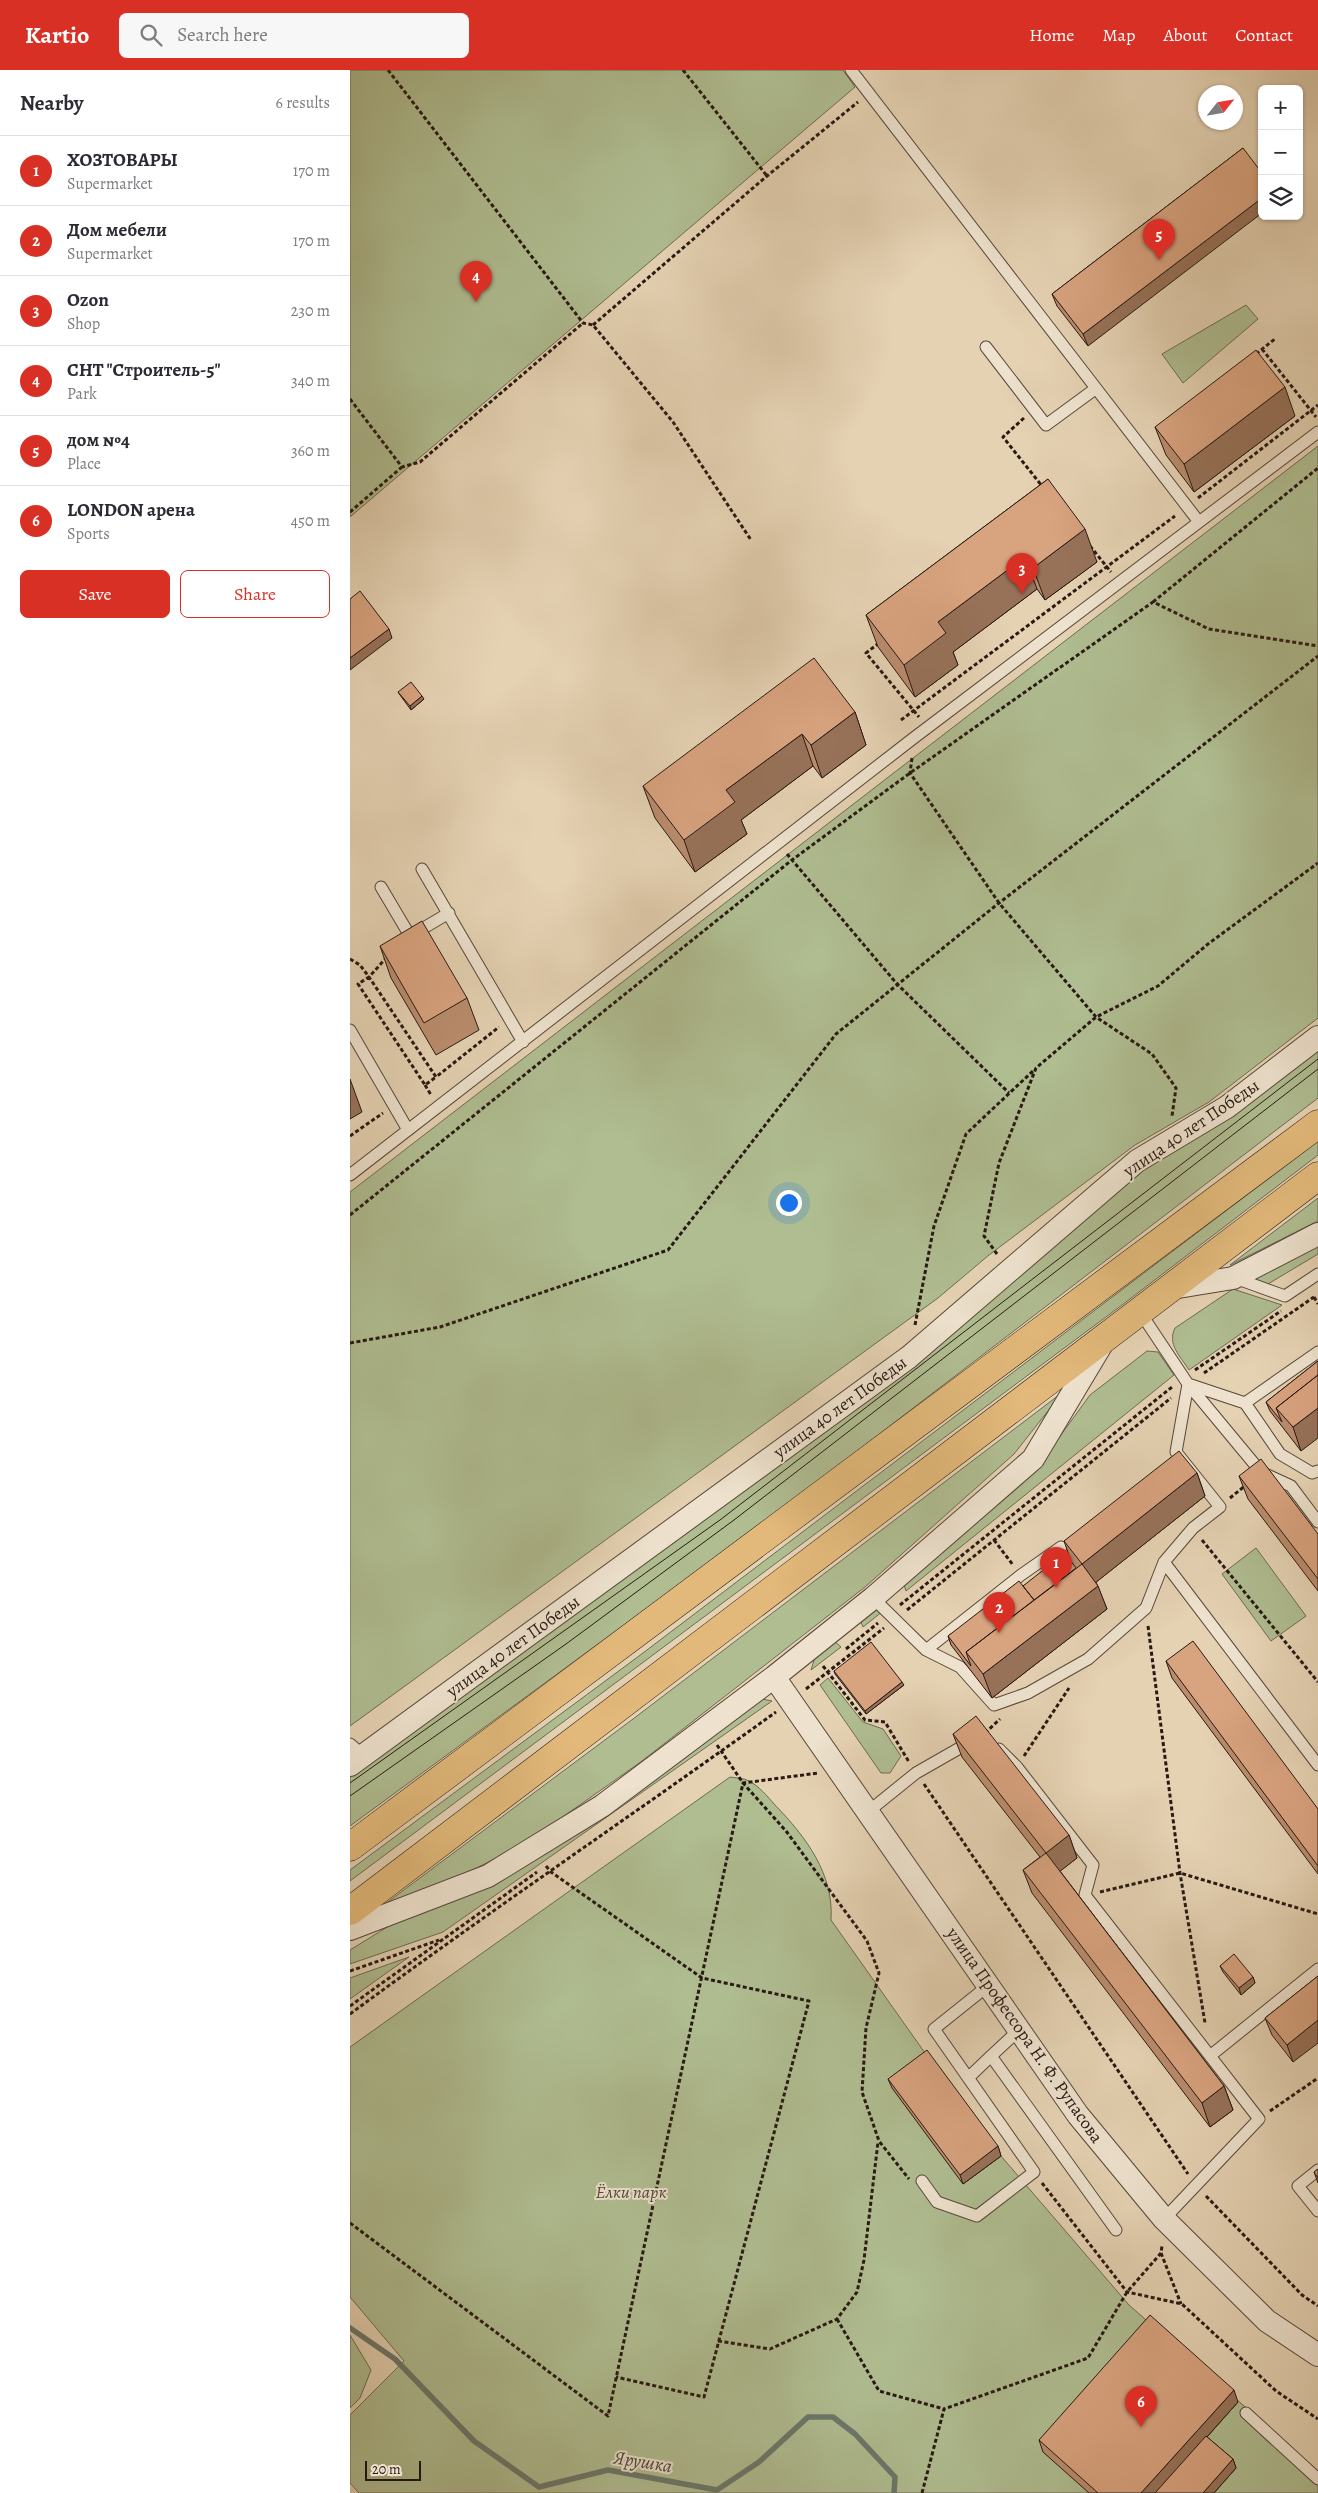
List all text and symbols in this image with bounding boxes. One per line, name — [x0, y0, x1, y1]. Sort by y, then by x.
search box — [119, 13, 469, 58]
text: Kartio — [25, 19, 89, 51]
icon: search — [137, 21, 165, 49]
text: Search here — [177, 22, 268, 48]
text: Home — [1029, 23, 1074, 47]
text: Map — [1102, 23, 1135, 47]
text: About — [1163, 23, 1207, 47]
text: Contact — [1235, 23, 1293, 47]
north arrow — [1198, 85, 1243, 130]
map controls — [1258, 85, 1303, 220]
button: + — [1258, 85, 1303, 130]
text: Nearby — [20, 89, 83, 117]
text: 6 results — [276, 92, 330, 114]
button: − — [1258, 130, 1303, 175]
text: ХОЗТОВАРЫ — [67, 147, 178, 173]
text: 1 — [33, 160, 39, 182]
text: 170 m — [293, 160, 330, 182]
text: Supermarket — [67, 173, 153, 195]
button: layers — [1258, 175, 1303, 220]
text: Дом мебели — [67, 217, 167, 243]
pin: 5 — [1143, 219, 1175, 260]
text: 2 — [32, 230, 40, 252]
text: 170 m — [293, 230, 330, 252]
text: Supermarket — [67, 243, 153, 265]
pin: 4 — [460, 261, 492, 302]
text: Ozon — [67, 287, 109, 313]
text: 3 — [33, 300, 39, 322]
text: 230 m — [291, 300, 330, 322]
text: Shop — [67, 313, 100, 335]
text: СНТ "Строитель-5" — [67, 357, 221, 383]
text: 4 — [32, 370, 40, 392]
text: 340 m — [291, 370, 330, 392]
text: Park — [67, 383, 97, 405]
text: дом №4 — [67, 427, 130, 453]
text: 5 — [33, 440, 39, 462]
text: 360 m — [291, 440, 330, 462]
text: Place — [67, 453, 101, 475]
text: LONDON арена — [67, 497, 195, 523]
text: 6 — [32, 510, 40, 532]
text: 450 m — [291, 510, 330, 532]
text: Sports — [67, 523, 110, 545]
pin: 3 — [1006, 553, 1038, 594]
button: Save — [20, 570, 170, 618]
button: Share — [180, 570, 330, 618]
street label: улица 40 лет Победы — [1117, 1073, 1264, 1183]
your location — [776, 1190, 802, 1216]
street label: улица 40 лет Победы — [768, 1350, 912, 1464]
pin: 1 — [1040, 1547, 1072, 1588]
street label: улица 40 лет Победы — [441, 1589, 585, 1703]
pin: 2 — [983, 1592, 1015, 1633]
street label: улица Профессора Н. Ф. Рупасова — [941, 1922, 1109, 2148]
park label: Ёлки парк — [595, 2180, 667, 2204]
pin: 6 — [1125, 2386, 1157, 2427]
water label: Ярушка — [611, 2444, 674, 2479]
scale bar — [365, 2458, 421, 2481]
text: 20 m — [372, 2460, 401, 2479]

